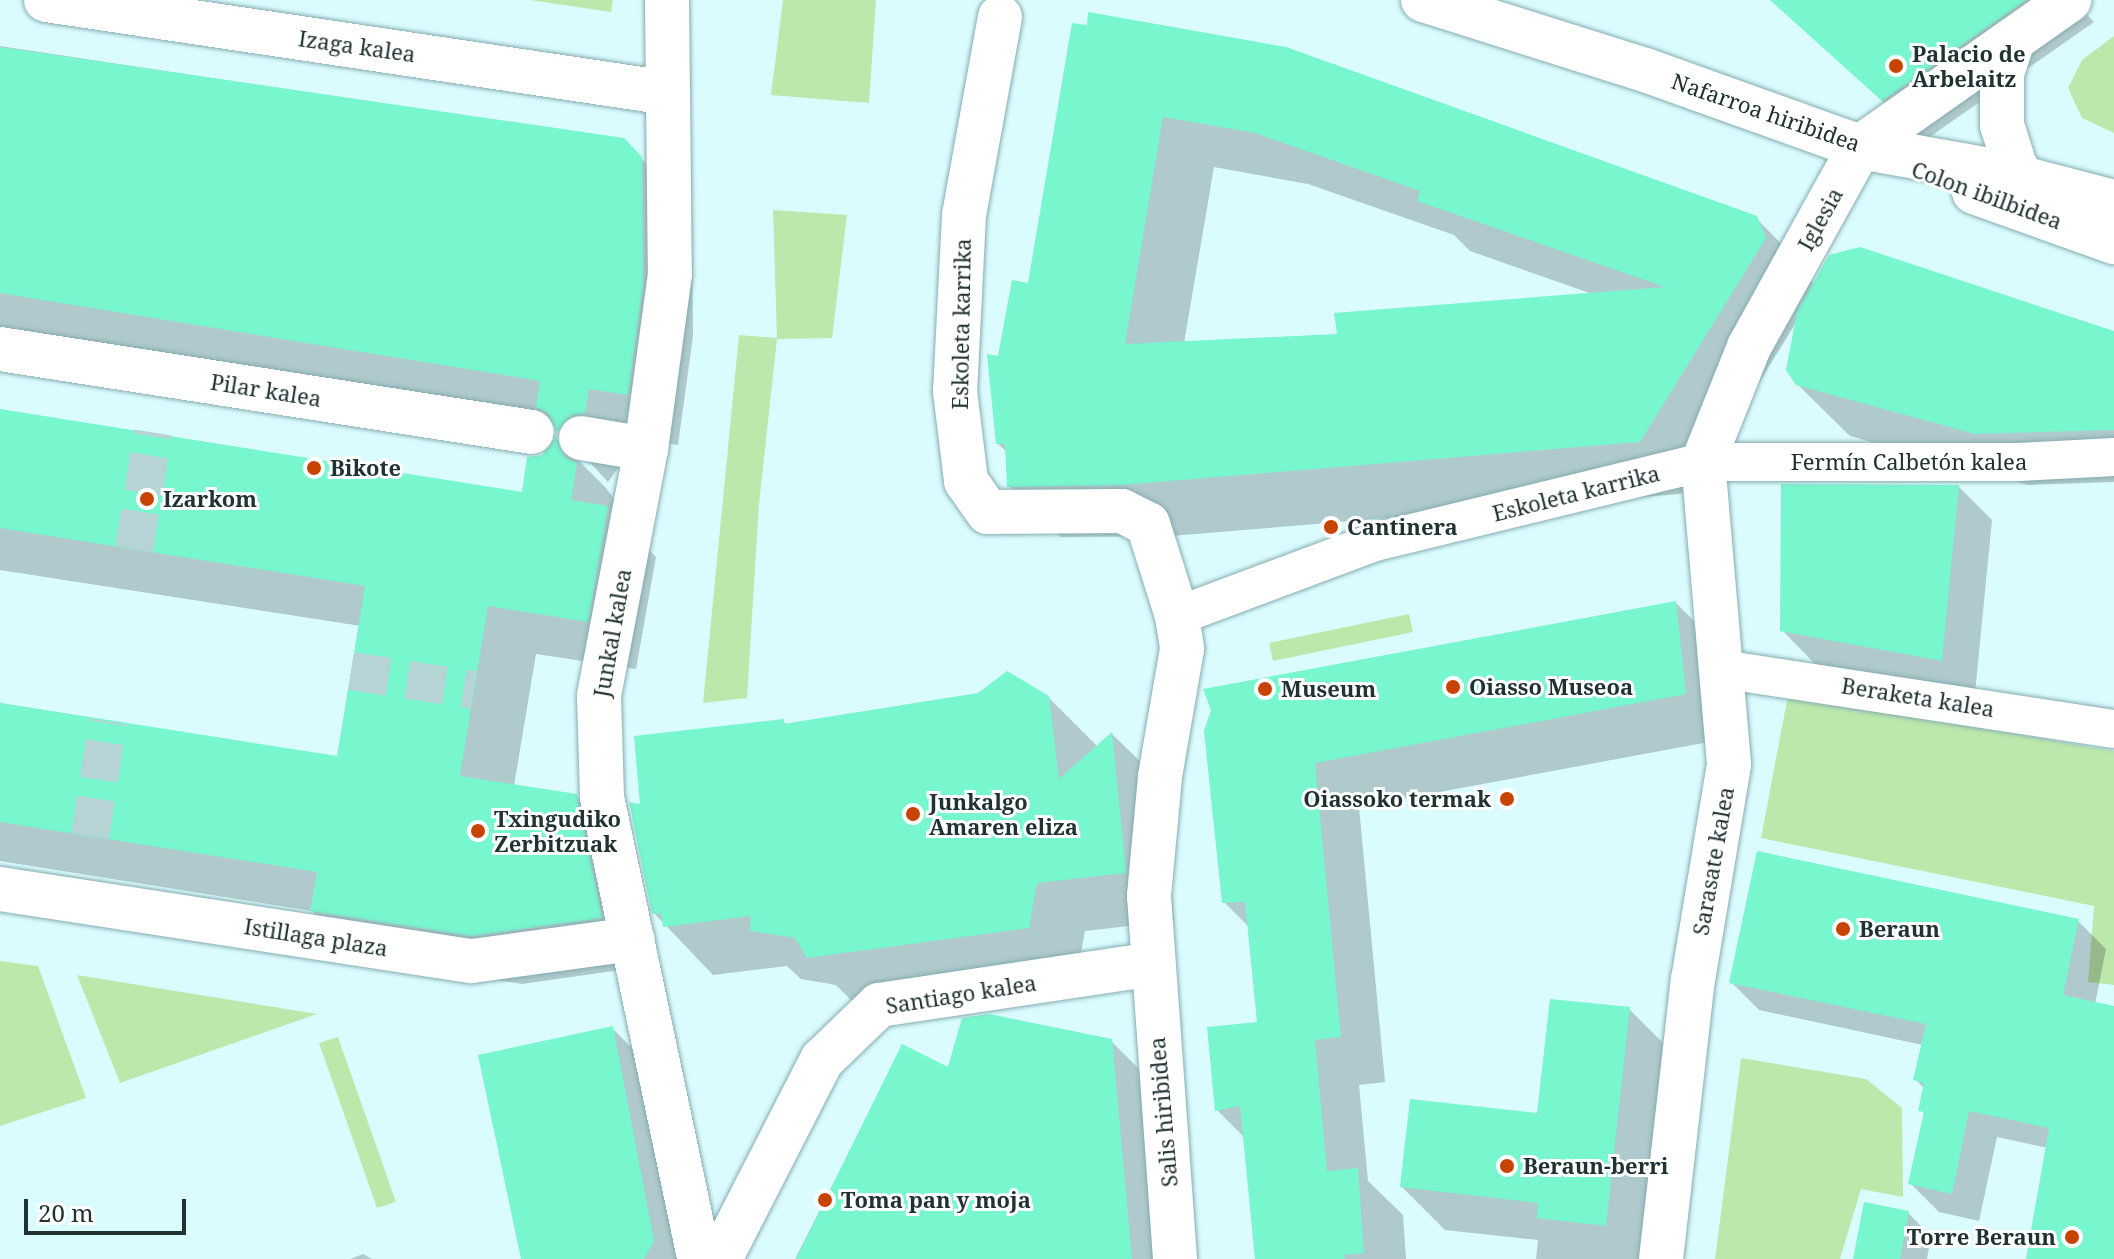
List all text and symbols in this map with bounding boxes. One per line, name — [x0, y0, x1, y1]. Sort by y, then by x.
street label: Izaga kalea — [297, 25, 417, 67]
place label: Palacio de Arbelaitz — [1912, 40, 2026, 92]
marker: Palacio de Arbelaitz — [1887, 57, 1905, 75]
street label: Nafarroa hiribidea — [1668, 67, 1864, 157]
street label: Colon ibilbidea — [1908, 156, 2066, 234]
street label: Iglesia — [1792, 183, 1848, 255]
street label: Eskoleta karrika — [946, 238, 976, 410]
street label: Pilar kalea — [209, 368, 323, 412]
street label: Fermín Calbetón kalea — [1791, 449, 2027, 475]
place label: Bikote — [330, 455, 401, 481]
marker: Bikote — [305, 459, 323, 477]
street label: Eskoleta karrika — [1490, 459, 1662, 527]
place label: Izarkom — [163, 486, 257, 512]
marker: Izarkom — [138, 490, 156, 508]
place label: Cantinera — [1347, 514, 1458, 540]
marker: Cantinera — [1322, 518, 1340, 536]
street label: Junkal kalea — [588, 567, 636, 699]
street label: Beraketa kalea — [1840, 672, 1996, 722]
place label: Oiasso Museoa — [1469, 674, 1633, 700]
place label: Museum — [1281, 676, 1376, 702]
marker: Oiasso Museoa — [1444, 678, 1462, 696]
marker: Museum — [1256, 680, 1274, 698]
street label: Sarasate kalea — [1687, 785, 1739, 937]
place label: Oiassoko termak — [1303, 786, 1491, 812]
place label: Junkalgo Amaren eliza — [929, 788, 1078, 840]
marker: Oiassoko termak — [1498, 790, 1516, 808]
place label: Txingudiko Zerbitzuak — [494, 805, 621, 856]
marker: Junkalgo Amaren eliza — [904, 805, 922, 823]
marker: Txingudiko Zerbitzuak — [469, 822, 487, 840]
street label: Istillaga plaza — [242, 913, 390, 961]
place label: Beraun — [1859, 916, 1940, 942]
marker: Beraun — [1834, 920, 1852, 938]
street label: Santiago kalea — [884, 969, 1038, 1019]
street label: Salis hiribidea — [1143, 1036, 1183, 1188]
place label: Beraun-berri — [1523, 1153, 1668, 1179]
marker: Beraun-berri — [1498, 1157, 1516, 1175]
scale bar — [28, 1183, 190, 1233]
place label: Toma pan y moja — [841, 1187, 1031, 1213]
marker: Toma pan y moja — [816, 1191, 834, 1209]
text: 20 m — [38, 1196, 94, 1229]
place label: Torre Beraun — [1907, 1224, 2056, 1250]
marker: Torre Beraun — [2063, 1228, 2081, 1246]

